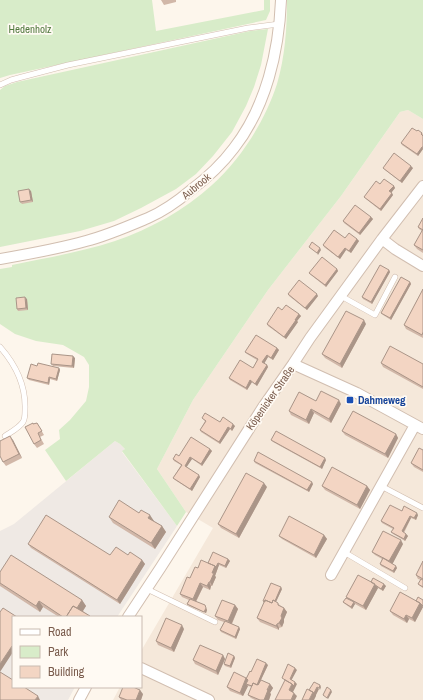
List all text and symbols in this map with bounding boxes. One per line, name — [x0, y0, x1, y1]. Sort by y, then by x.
park label: Hedenholz — [8, 22, 52, 36]
street label: Aubrook — [178, 170, 214, 203]
street label: Köpenicker Straße — [243, 363, 297, 433]
place label: Dahmeweg — [358, 393, 406, 407]
marker: Dahmeweg — [345, 395, 355, 405]
legend — [12, 616, 142, 688]
text: Road — [48, 624, 72, 640]
text: Park — [48, 644, 68, 660]
text: Building — [48, 664, 85, 680]

